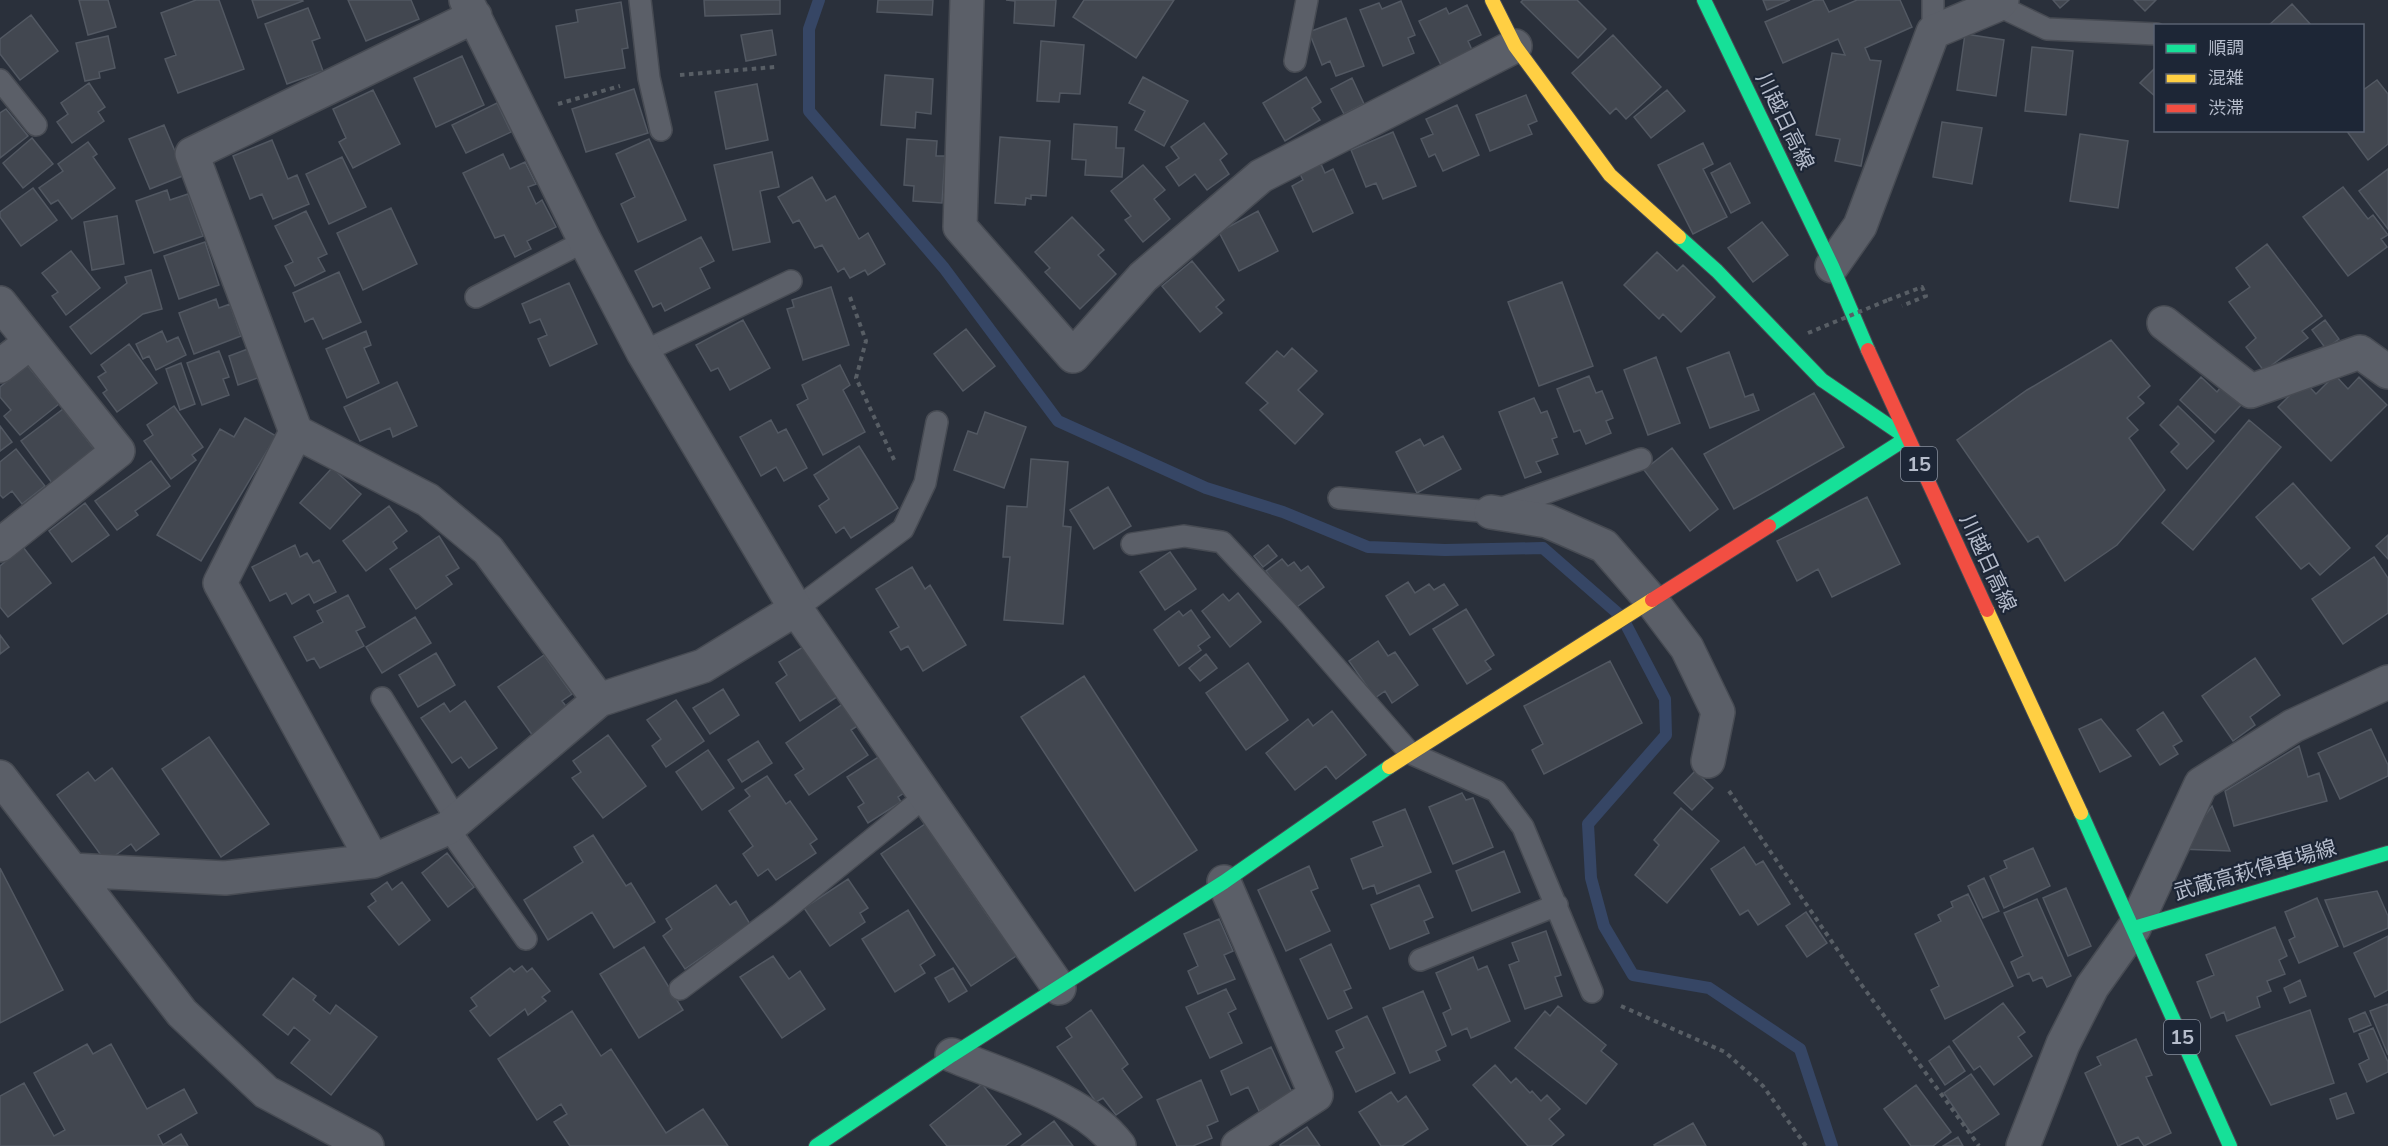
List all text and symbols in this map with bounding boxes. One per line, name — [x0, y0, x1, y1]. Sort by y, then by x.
legend — [2154, 24, 2364, 132]
text: 順調 — [2208, 36, 2244, 59]
text: 混雑 — [2208, 66, 2244, 89]
street label: 川越日高線 — [1751, 68, 1821, 173]
text: 渋滞 — [2208, 96, 2244, 119]
road number: 15 — [1901, 447, 1937, 481]
street label: 川越日高線 — [1955, 510, 2023, 616]
street label: 武蔵高萩停車場線 — [2170, 833, 2339, 905]
road number: 15 — [2164, 1020, 2200, 1054]

